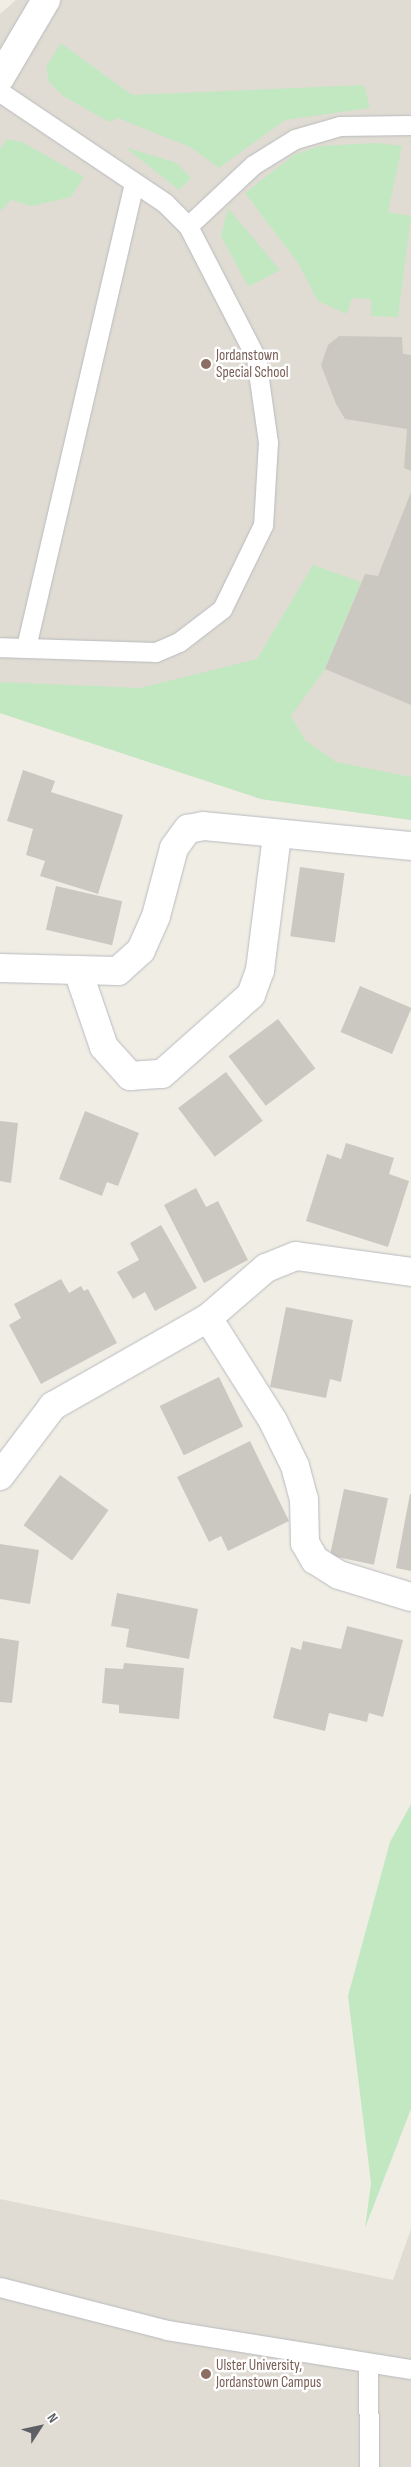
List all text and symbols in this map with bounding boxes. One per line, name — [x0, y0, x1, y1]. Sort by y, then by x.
place label: Jordanstown Special School — [216, 346, 288, 381]
marker: Jordanstown Special School — [200, 358, 212, 370]
place label: Ulster University, Jordanstown Campus — [216, 2356, 321, 2391]
marker: Ulster University, Jordanstown Campus — [200, 2368, 212, 2380]
north arrow — [15, 2402, 65, 2452]
text: N — [44, 2410, 62, 2426]

